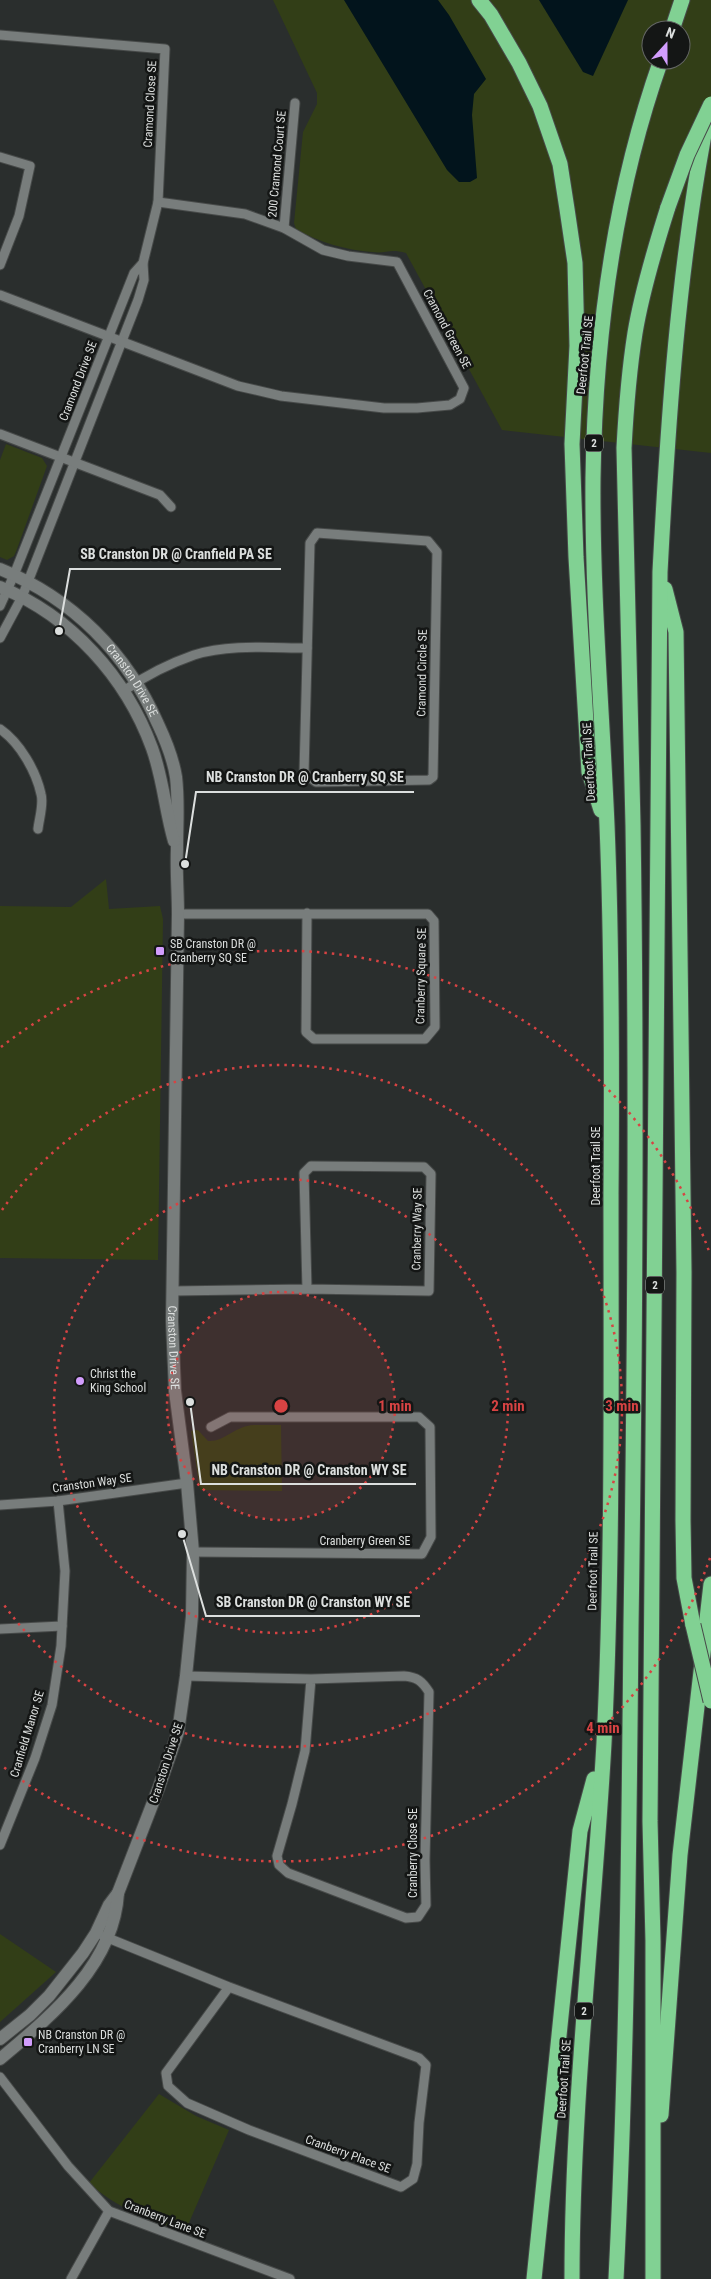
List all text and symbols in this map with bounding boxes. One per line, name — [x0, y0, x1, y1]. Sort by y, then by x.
north arrow — [641, 20, 691, 70]
text: N — [664, 24, 678, 42]
street label: Cramond Close SE — [141, 60, 159, 148]
street label: 200 Cramond Court SE — [265, 110, 289, 218]
street label: Cramond Green SE — [420, 287, 474, 371]
street label: Deerfoot Trail SE — [574, 315, 596, 395]
street label: Cramond Drive SE — [56, 339, 100, 423]
road number: 2 — [585, 434, 603, 452]
callout: SB Cranston DR @ Cranfield PA SE — [70, 540, 281, 569]
text: SB Cranston DR @ Cranfield PA SE — [80, 546, 272, 562]
street label: Cramond Circle SE — [414, 629, 430, 717]
street label: Cranston Drive SE — [103, 641, 161, 719]
street label: Deerfoot Trail SE — [580, 722, 598, 802]
callout: NB Cranston DR @ Cranberry SQ SE — [196, 763, 414, 792]
text: NB Cranston DR @ Cranberry SQ SE — [206, 769, 404, 785]
street label: Cranberry Square SE — [413, 928, 429, 1024]
place label: SB Cranston DR @ Cranberry SQ SE — [170, 937, 256, 965]
marker: SB Cranston DR @ Cranberry SQ SE — [154, 945, 166, 957]
street label: Deerfoot Trail SE — [589, 1126, 603, 1206]
street label: Cranberry Way SE — [409, 1187, 425, 1271]
road number: 2 — [646, 1276, 664, 1294]
street label: Cranston Drive SE — [165, 1305, 182, 1390]
place label: Christ the King School — [90, 1367, 146, 1395]
marker: Christ the King School — [74, 1375, 86, 1387]
centre of rings — [272, 1397, 290, 1415]
text: 1 min — [378, 1397, 412, 1415]
text: 2 min — [491, 1397, 525, 1415]
text: 3 min — [605, 1397, 639, 1415]
callout: NB Cranston DR @ Cranston WY SE — [201, 1455, 416, 1484]
text: NB Cranston DR @ Cranston WY SE — [211, 1462, 407, 1478]
street label: Cranston Way SE — [52, 1471, 133, 1495]
street label: Deerfoot Trail SE — [585, 1531, 601, 1611]
street label: Cranberry Green SE — [319, 1534, 411, 1548]
callout: SB Cranston DR @ Cranston WY SE — [206, 1587, 420, 1616]
text: SB Cranston DR @ Cranston WY SE — [216, 1594, 410, 1610]
street label: Cranfield Manor SE — [7, 1689, 47, 1779]
text: 4 min — [586, 1719, 620, 1737]
street label: Cranston Drive SE — [146, 1721, 186, 1805]
street label: Cranberry Close SE — [406, 1808, 420, 1898]
road number: 2 — [575, 2002, 593, 2020]
place label: NB Cranston DR @ Cranberry LN SE — [38, 2028, 125, 2056]
marker: NB Cranston DR @ Cranberry LN SE — [22, 2036, 34, 2048]
street label: Deerfoot Trail SE — [554, 2039, 574, 2119]
street label: Cranberry Place SE — [303, 2132, 393, 2176]
street label: Cranberry Lane SE — [122, 2197, 208, 2241]

